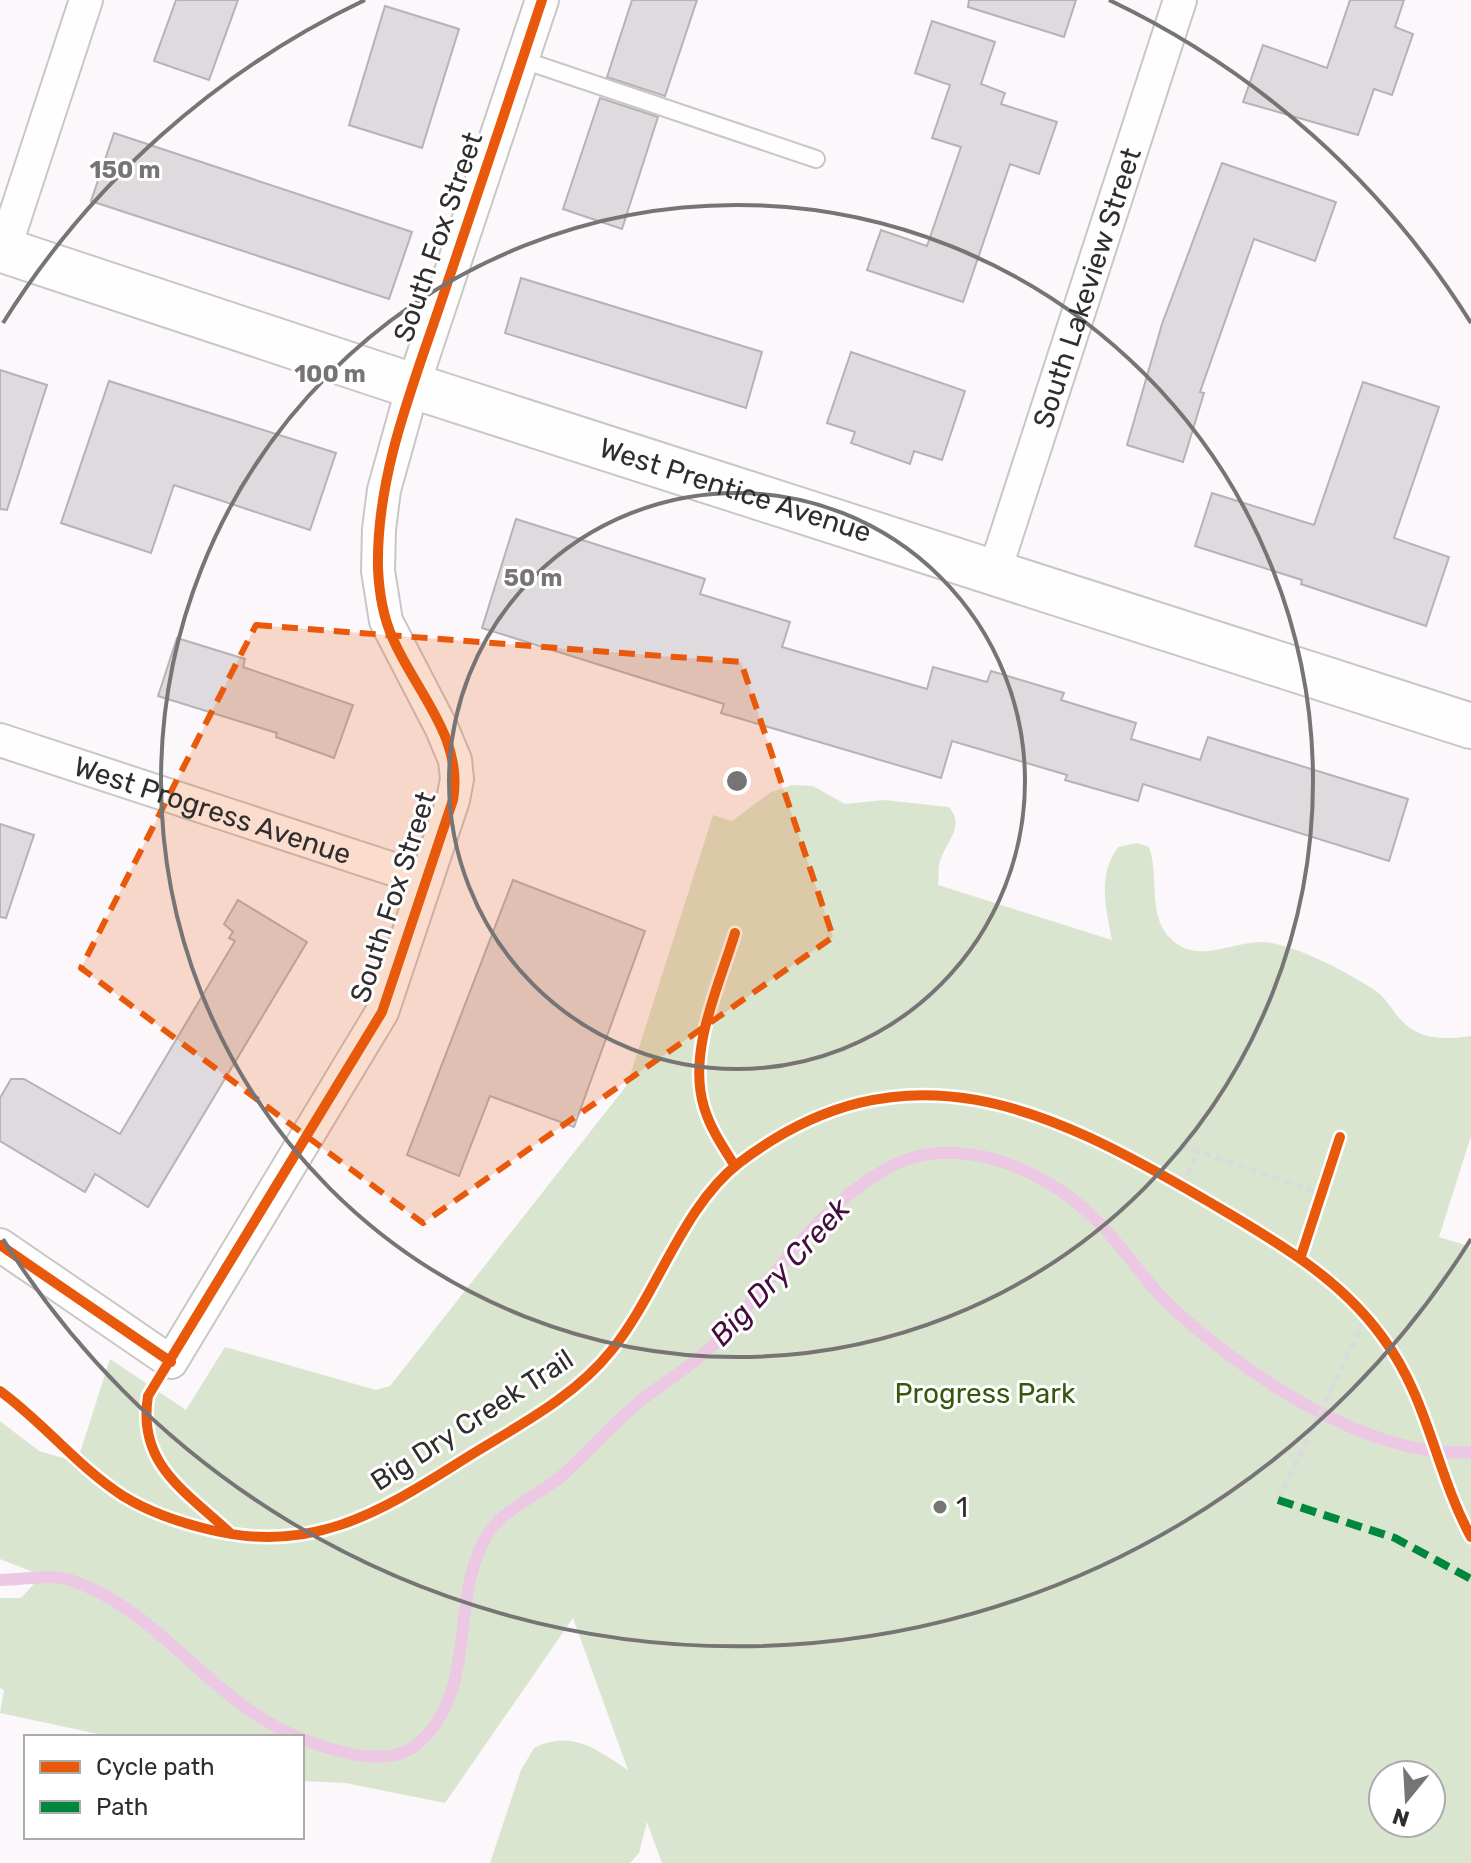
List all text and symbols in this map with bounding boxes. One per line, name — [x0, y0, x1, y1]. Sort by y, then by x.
street label: South Fox Street — [387, 128, 489, 346]
street label: South Lakeview Street — [1026, 143, 1148, 432]
text: 150 m — [90, 156, 160, 184]
text: 100 m — [294, 360, 366, 388]
street label: West Prentice Avenue — [596, 431, 876, 549]
text: 50 m — [504, 564, 562, 592]
street label: West Progress Avenue — [70, 749, 356, 871]
centre of rings — [723, 767, 751, 795]
street label: South Fox Street — [343, 787, 443, 1007]
water label: Big Dry Creek — [703, 1190, 858, 1353]
street label: Big Dry Creek Trail — [365, 1342, 579, 1498]
park label: Progress Park — [895, 1377, 1076, 1410]
place label: 1 — [956, 1491, 968, 1524]
marker: 1 — [931, 1498, 949, 1516]
legend — [24, 1735, 304, 1839]
text: Cycle path — [96, 1753, 215, 1781]
north arrow — [1367, 1759, 1447, 1839]
text: Path — [96, 1793, 148, 1821]
text: N — [1389, 1802, 1413, 1833]

